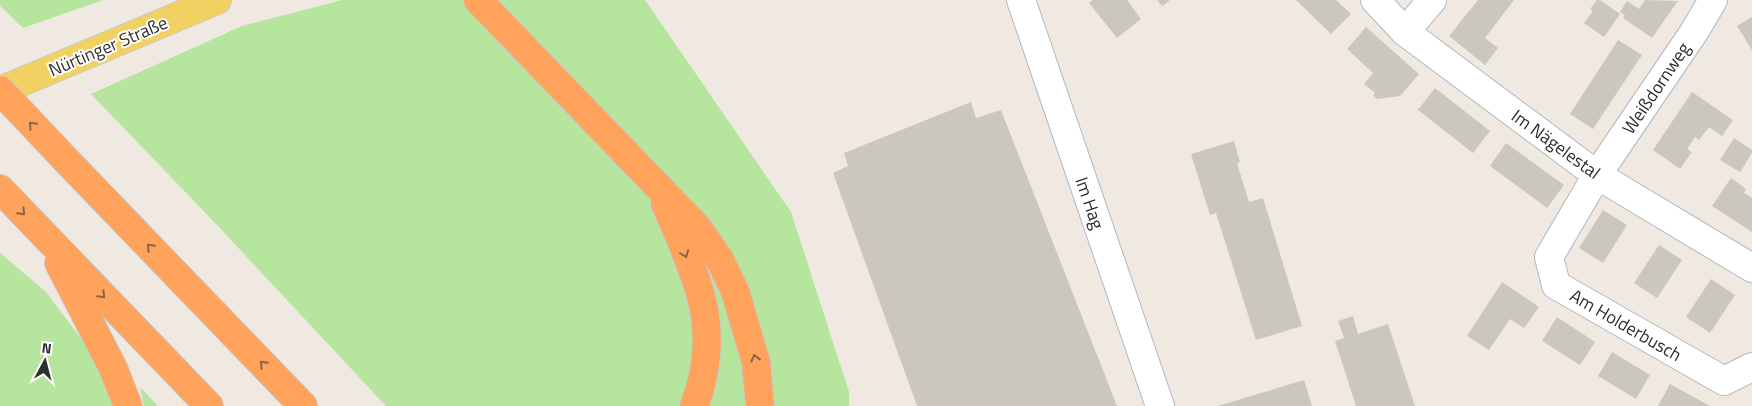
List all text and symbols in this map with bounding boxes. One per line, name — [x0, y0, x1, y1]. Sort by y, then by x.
street label: Nürtinger Straße — [44, 9, 172, 83]
street label: Weißdornweg — [1615, 37, 1697, 139]
street label: Im Nägelestal — [1506, 102, 1606, 186]
one-way arrow — [29, 121, 38, 130]
street label: Im Hag — [1068, 173, 1112, 233]
one-way arrow — [16, 206, 25, 215]
one-way arrow — [147, 244, 156, 253]
one-way arrow — [679, 249, 690, 258]
street label: Am Holderbusch — [1565, 282, 1687, 368]
one-way arrow — [96, 290, 105, 299]
north arrow — [20, 336, 70, 386]
text: N — [41, 337, 53, 359]
one-way arrow — [750, 353, 761, 362]
one-way arrow — [260, 361, 269, 370]

